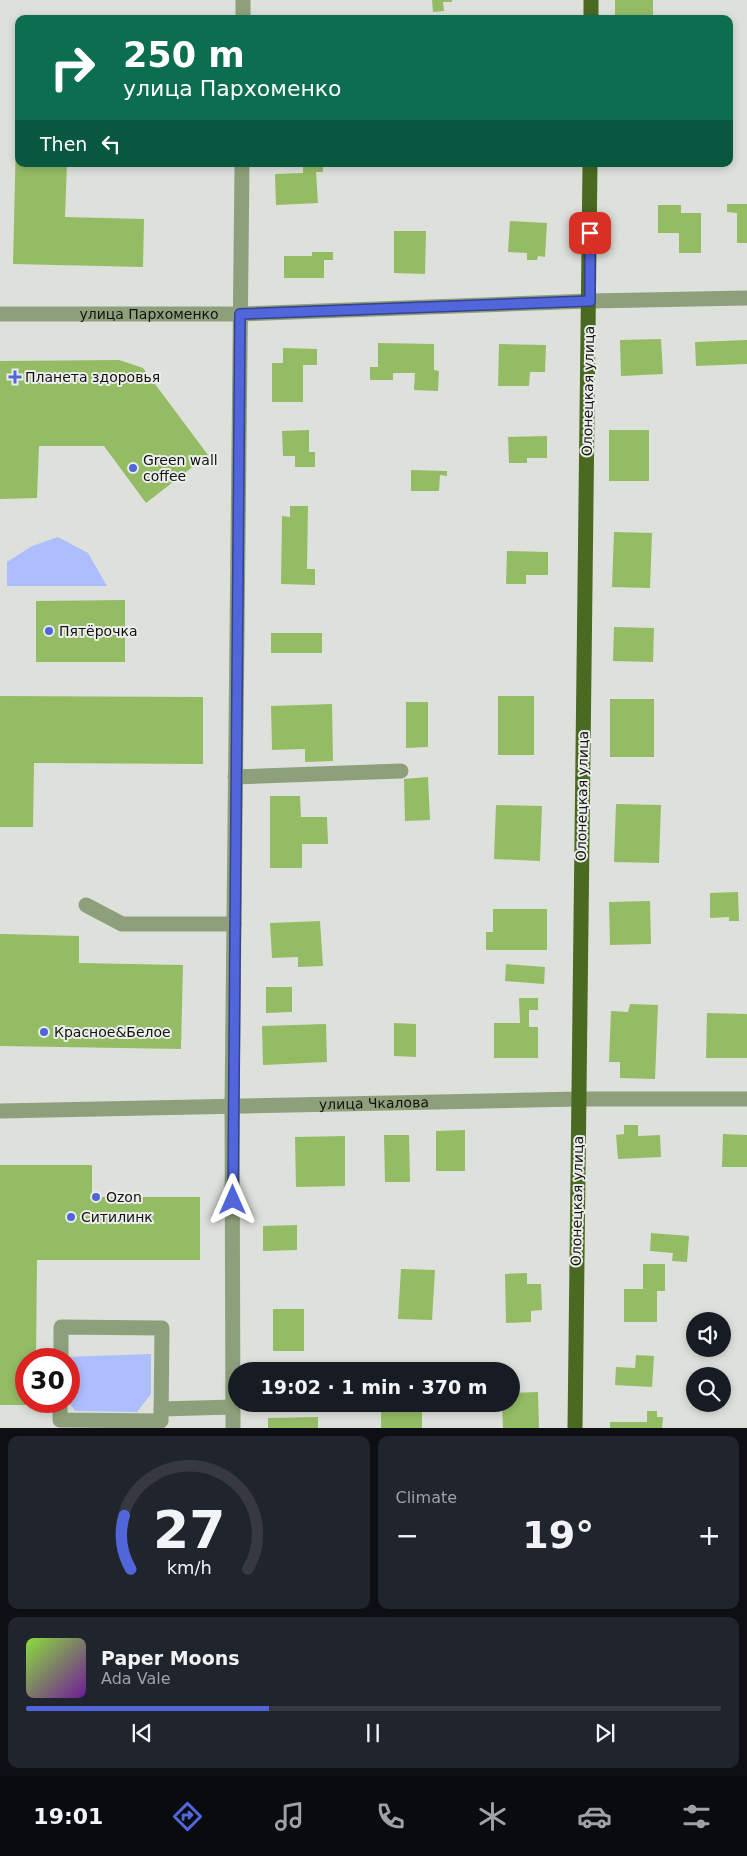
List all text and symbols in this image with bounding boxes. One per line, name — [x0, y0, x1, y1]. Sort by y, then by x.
icon: right — [40, 35, 105, 100]
text: 250 m — [123, 35, 245, 75]
text: улица Пархоменко — [123, 76, 342, 101]
icon: left — [97, 130, 125, 158]
text: Then — [40, 133, 87, 155]
pin — [569, 212, 611, 254]
icon: arrive — [576, 219, 604, 247]
street label: улица Пархоменко — [79, 306, 219, 322]
street label: Олонецкая улица — [579, 326, 597, 456]
place label: Планета здоровья — [25, 369, 160, 385]
marker: Планета здоровья — [9, 371, 21, 383]
place label: Green wall coffee — [143, 452, 218, 484]
marker: Green wall coffee — [127, 462, 139, 474]
place label: Пятёрочка — [59, 623, 137, 639]
marker: Пятёрочка — [43, 625, 55, 637]
street label: Олонецкая улица — [573, 731, 591, 861]
place label: Красное&Белое — [54, 1024, 171, 1040]
marker: Красное&Белое — [38, 1026, 50, 1038]
street label: улица Чкалова — [319, 1094, 429, 1112]
street label: Олонецкая улица — [568, 1136, 586, 1266]
position arrow — [206, 1173, 258, 1225]
place label: Ozon — [106, 1189, 142, 1205]
marker: Ozon — [90, 1191, 102, 1203]
place label: Ситилинк — [81, 1209, 153, 1225]
marker: Ситилинк — [65, 1211, 77, 1223]
map controls — [686, 1312, 731, 1412]
button: sound — [686, 1312, 731, 1357]
speed limit sign: 30 — [15, 1348, 80, 1413]
button: search — [686, 1367, 731, 1412]
text: 19:02 · 1 min · 370 m — [260, 1376, 488, 1398]
text: Climate — [396, 1488, 457, 1507]
text: 27 — [153, 1500, 225, 1560]
text: 19° — [522, 1513, 594, 1557]
text: − — [396, 1519, 419, 1552]
text: + — [698, 1519, 721, 1552]
text: km/h — [166, 1557, 211, 1578]
text: Paper Moons — [101, 1647, 240, 1669]
text: Ada Vale — [101, 1669, 171, 1688]
icon: previous — [128, 1719, 156, 1747]
icon: pause — [359, 1719, 387, 1747]
icon: next — [591, 1719, 619, 1747]
icon: directions — [170, 1799, 205, 1834]
icon: music — [272, 1799, 307, 1834]
icon: phone — [373, 1799, 408, 1834]
icon: climate — [475, 1799, 510, 1834]
icon: car — [577, 1799, 612, 1834]
icon: filters — [679, 1799, 714, 1834]
text: 19:01 — [33, 1804, 103, 1829]

